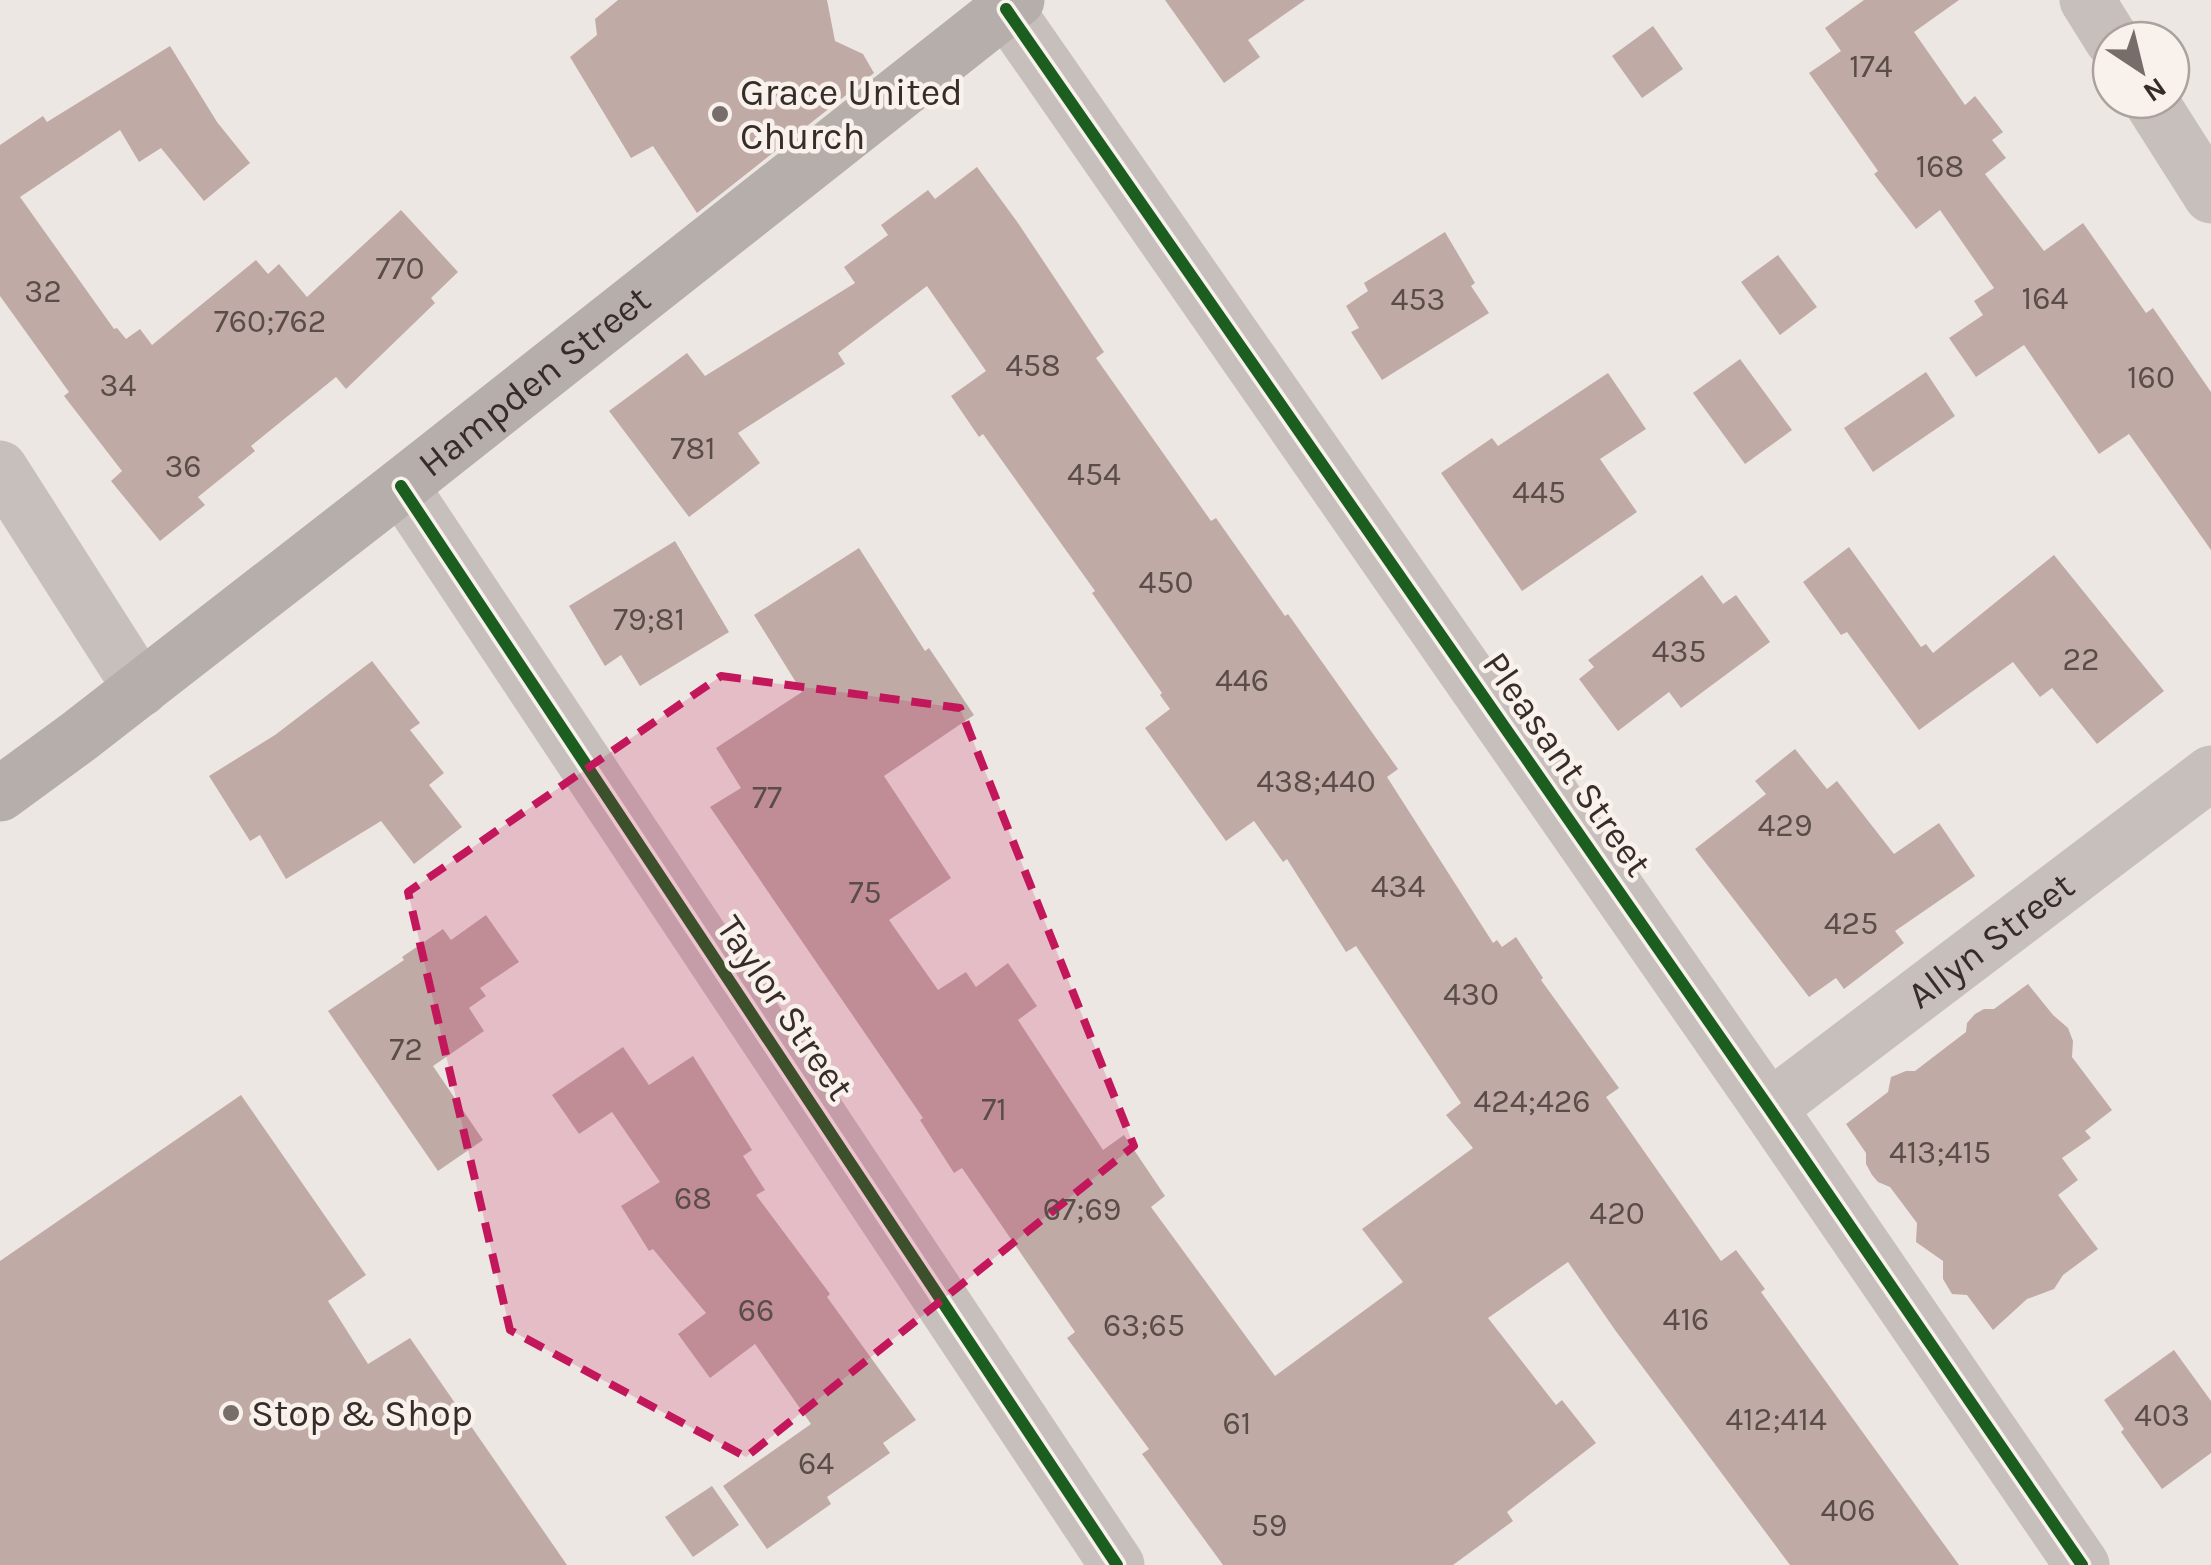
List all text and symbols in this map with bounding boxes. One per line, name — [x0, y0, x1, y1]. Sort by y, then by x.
north arrow — [2091, 20, 2191, 120]
house number: 174 — [1849, 48, 1893, 85]
place label: Grace United Church — [740, 70, 963, 159]
text: N — [2137, 71, 2173, 109]
marker: Grace United Church — [709, 103, 731, 125]
house number: 168 — [1916, 148, 1964, 185]
house number: 770 — [375, 250, 425, 287]
house number: 32 — [24, 273, 62, 310]
street label: Hampden Street — [409, 276, 659, 486]
house number: 164 — [2022, 280, 2069, 317]
house number: 453 — [1391, 281, 1445, 318]
house number: 760;762 — [214, 303, 326, 340]
house number: 458 — [1005, 347, 1061, 384]
house number: 160 — [2127, 359, 2175, 396]
house number: 34 — [100, 367, 137, 404]
house number: 781 — [670, 430, 716, 467]
house number: 36 — [164, 448, 202, 485]
house number: 454 — [1067, 456, 1121, 493]
house number: 445 — [1512, 474, 1566, 511]
house number: 450 — [1139, 564, 1193, 601]
house number: 79;81 — [613, 601, 685, 638]
house number: 435 — [1652, 633, 1706, 670]
house number: 22 — [2062, 641, 2100, 678]
street label: Pleasant Street — [1473, 643, 1661, 885]
house number: 446 — [1215, 662, 1269, 699]
house number: 438;440 — [1256, 763, 1376, 800]
house number: 77 — [752, 779, 782, 816]
house number: 429 — [1758, 807, 1812, 844]
street label: Allyn Street — [1898, 863, 2083, 1018]
house number: 434 — [1371, 868, 1425, 905]
house number: 75 — [848, 874, 882, 911]
house number: 425 — [1824, 905, 1878, 942]
street label: Taylor Street — [707, 907, 863, 1109]
house number: 430 — [1443, 976, 1499, 1013]
house number: 72 — [389, 1031, 423, 1068]
house number: 424;426 — [1473, 1083, 1591, 1120]
house number: 71 — [981, 1091, 1007, 1128]
house number: 413;415 — [1889, 1134, 1991, 1171]
house number: 68 — [674, 1180, 712, 1217]
house number: 67;69 — [1043, 1191, 1121, 1228]
house number: 420 — [1589, 1195, 1645, 1232]
house number: 66 — [738, 1292, 774, 1329]
house number: 416 — [1663, 1301, 1709, 1338]
house number: 63;65 — [1103, 1307, 1185, 1344]
place label: Stop & Shop — [251, 1391, 473, 1436]
house number: 403 — [2134, 1397, 2190, 1434]
house number: 412;414 — [1725, 1401, 1827, 1438]
marker: Stop & Shop — [220, 1402, 242, 1424]
house number: 61 — [1223, 1405, 1251, 1442]
house number: 64 — [798, 1445, 834, 1482]
house number: 406 — [1820, 1492, 1876, 1529]
house number: 59 — [1251, 1507, 1287, 1544]

